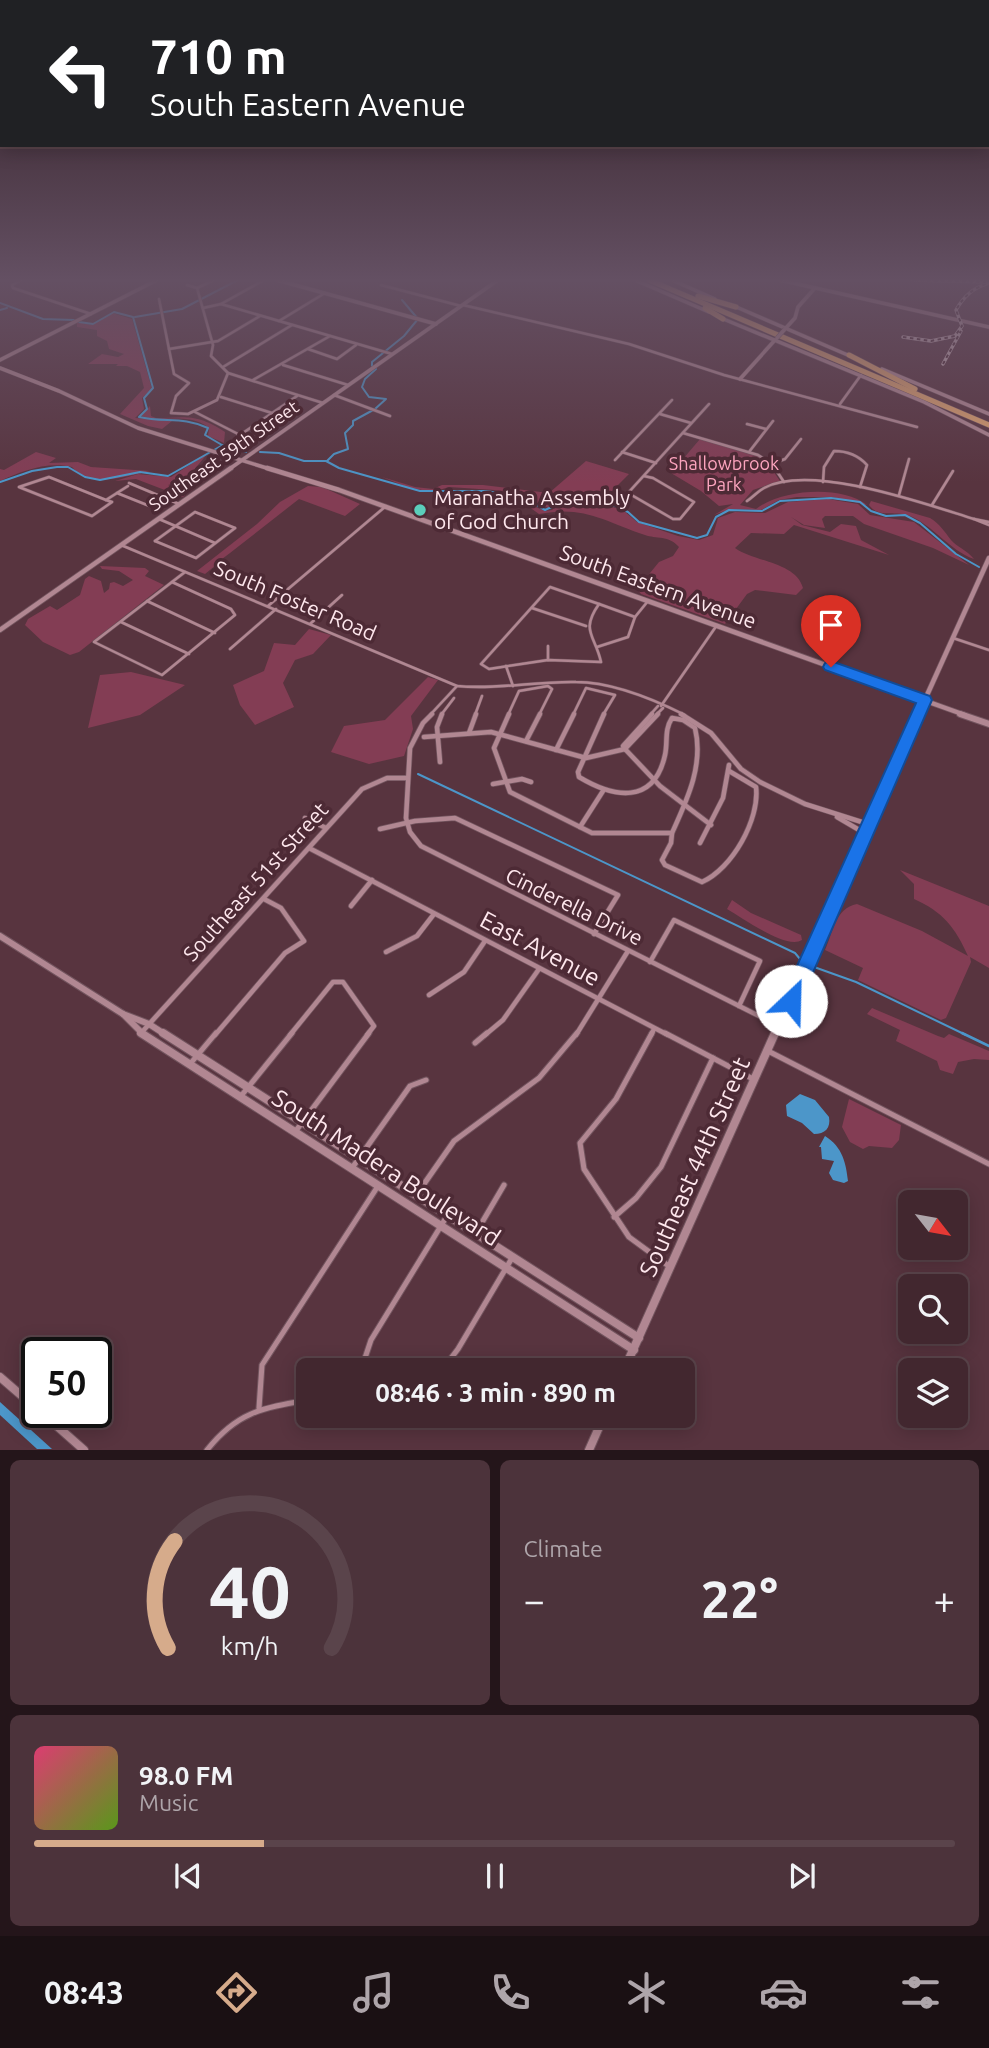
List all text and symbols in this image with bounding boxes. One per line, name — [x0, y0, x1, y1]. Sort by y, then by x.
icon: left — [35, 28, 126, 119]
text: 710 m — [150, 28, 287, 83]
text: South Eastern Avenue — [150, 86, 466, 122]
street label: Southeast 59th Street — [145, 396, 302, 514]
park label: Shallowbrook Park — [669, 453, 779, 494]
place label: Maranatha Assembly of God Church — [434, 485, 630, 533]
marker: Maranatha Assembly of God Church — [412, 502, 428, 518]
street label: South Eastern Avenue — [557, 539, 760, 633]
street label: South Foster Road — [211, 555, 380, 645]
pin — [801, 595, 861, 667]
icon: arrive — [812, 606, 850, 644]
street label: Southeast 51st Street — [178, 797, 333, 965]
street label: Cinderella Drive — [502, 863, 647, 950]
street label: East Avenue — [476, 906, 605, 991]
position arrow — [754, 964, 828, 1038]
street label: Southeast 44th Street — [634, 1052, 755, 1281]
street label: South Madera Boulevard — [267, 1084, 505, 1251]
north arrow — [898, 1190, 968, 1260]
map controls — [898, 1190, 968, 1428]
button: search — [898, 1274, 968, 1344]
speed limit sign: 50 — [21, 1337, 112, 1428]
button: layers — [898, 1358, 968, 1428]
text: 08:46 · 3 min · 890 m — [375, 1378, 616, 1407]
text: Climate — [524, 1536, 603, 1561]
text: 40 — [209, 1551, 291, 1633]
text: 22° — [701, 1570, 778, 1628]
text: − — [524, 1579, 545, 1621]
text: + — [934, 1579, 955, 1621]
text: km/h — [221, 1632, 279, 1660]
text: 98.0 FM — [139, 1761, 233, 1790]
text: Music — [139, 1790, 198, 1815]
icon: previous — [169, 1857, 207, 1895]
icon: pause — [476, 1857, 514, 1895]
icon: next — [783, 1857, 821, 1895]
icon: directions — [212, 1968, 261, 2017]
icon: music — [349, 1968, 398, 2017]
icon: phone — [486, 1968, 535, 2017]
icon: climate — [622, 1968, 671, 2017]
icon: car — [759, 1968, 808, 2017]
icon: filters — [896, 1968, 945, 2017]
text: 08:43 — [44, 1974, 124, 2010]

